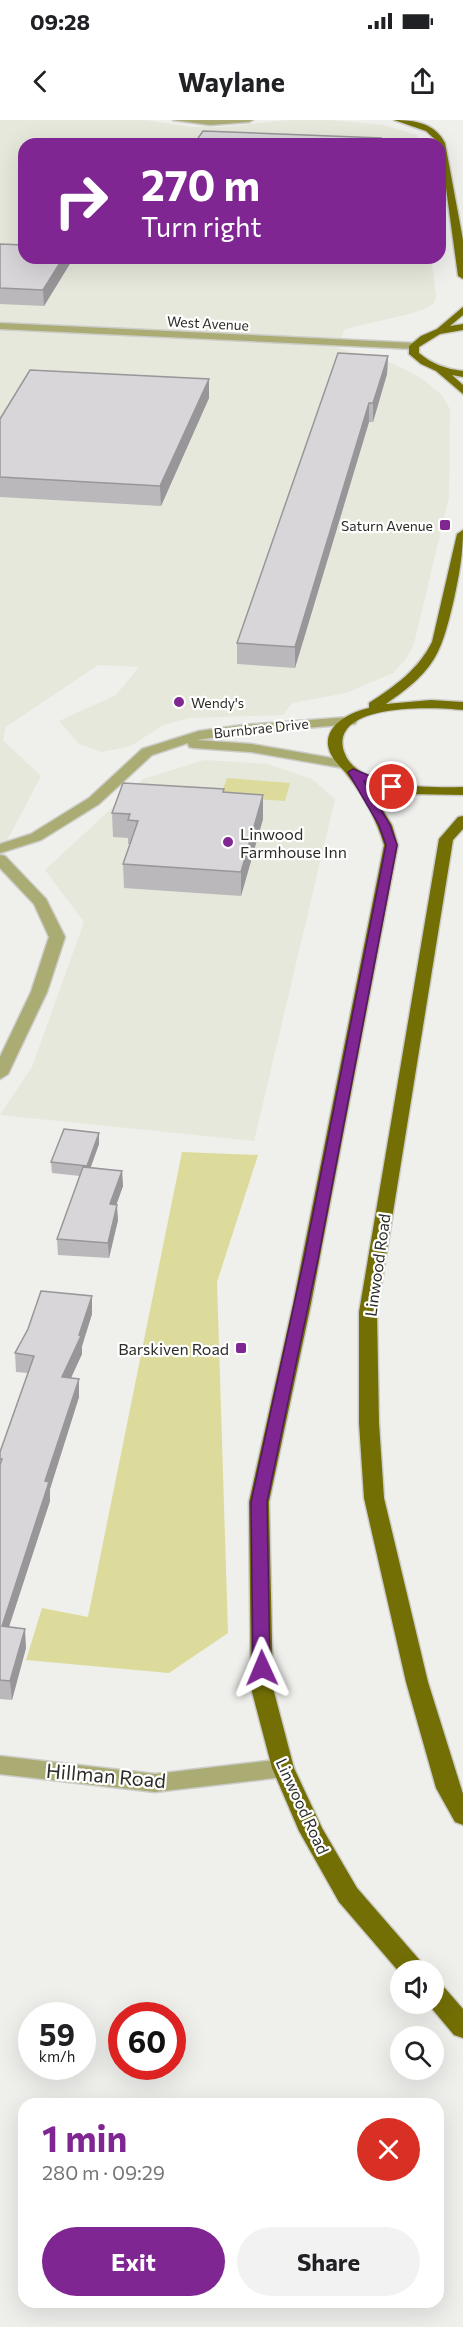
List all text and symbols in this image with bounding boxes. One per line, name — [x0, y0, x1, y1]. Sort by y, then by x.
text: 09:28 — [30, 8, 90, 35]
icon: back — [24, 65, 57, 98]
text: Waylane — [178, 65, 285, 98]
icon: share — [406, 65, 439, 98]
text: 270 m — [141, 158, 260, 210]
icon: right — [42, 162, 120, 240]
text: Turn right — [141, 210, 261, 243]
street label: West Avenue — [167, 312, 249, 334]
place label: Saturn Avenue — [341, 517, 433, 534]
marker: Saturn Avenue — [438, 518, 452, 532]
place label: Wendy's — [191, 694, 244, 711]
marker: Wendy's — [172, 695, 186, 709]
street label: Burnbrae Drive — [213, 715, 309, 741]
pin — [366, 761, 417, 812]
icon: arrive — [375, 770, 408, 803]
place label: Linwood Farmhouse Inn — [240, 824, 347, 861]
marker: Linwood Farmhouse Inn — [221, 835, 235, 849]
street label: Linwood Road — [360, 1212, 394, 1318]
place label: Barskiven Road — [118, 1339, 229, 1358]
marker: Barskiven Road — [234, 1341, 248, 1355]
position arrow — [230, 1636, 294, 1700]
street label: Linwood Road — [273, 1755, 333, 1857]
street label: Hillman Road — [45, 1758, 167, 1792]
map controls — [390, 1960, 444, 2080]
button: sound — [390, 1960, 444, 2014]
speed limit sign: 60 — [108, 2002, 186, 2080]
text: 59 — [39, 2015, 75, 2052]
button: search — [390, 2026, 444, 2080]
text: km/h — [39, 2047, 75, 2065]
text: 1 min — [42, 2115, 127, 2159]
button: close — [357, 2118, 420, 2181]
text: 280 m · 09:29 — [42, 2160, 165, 2184]
button: Exit — [42, 2227, 225, 2296]
button: Share — [237, 2227, 420, 2296]

